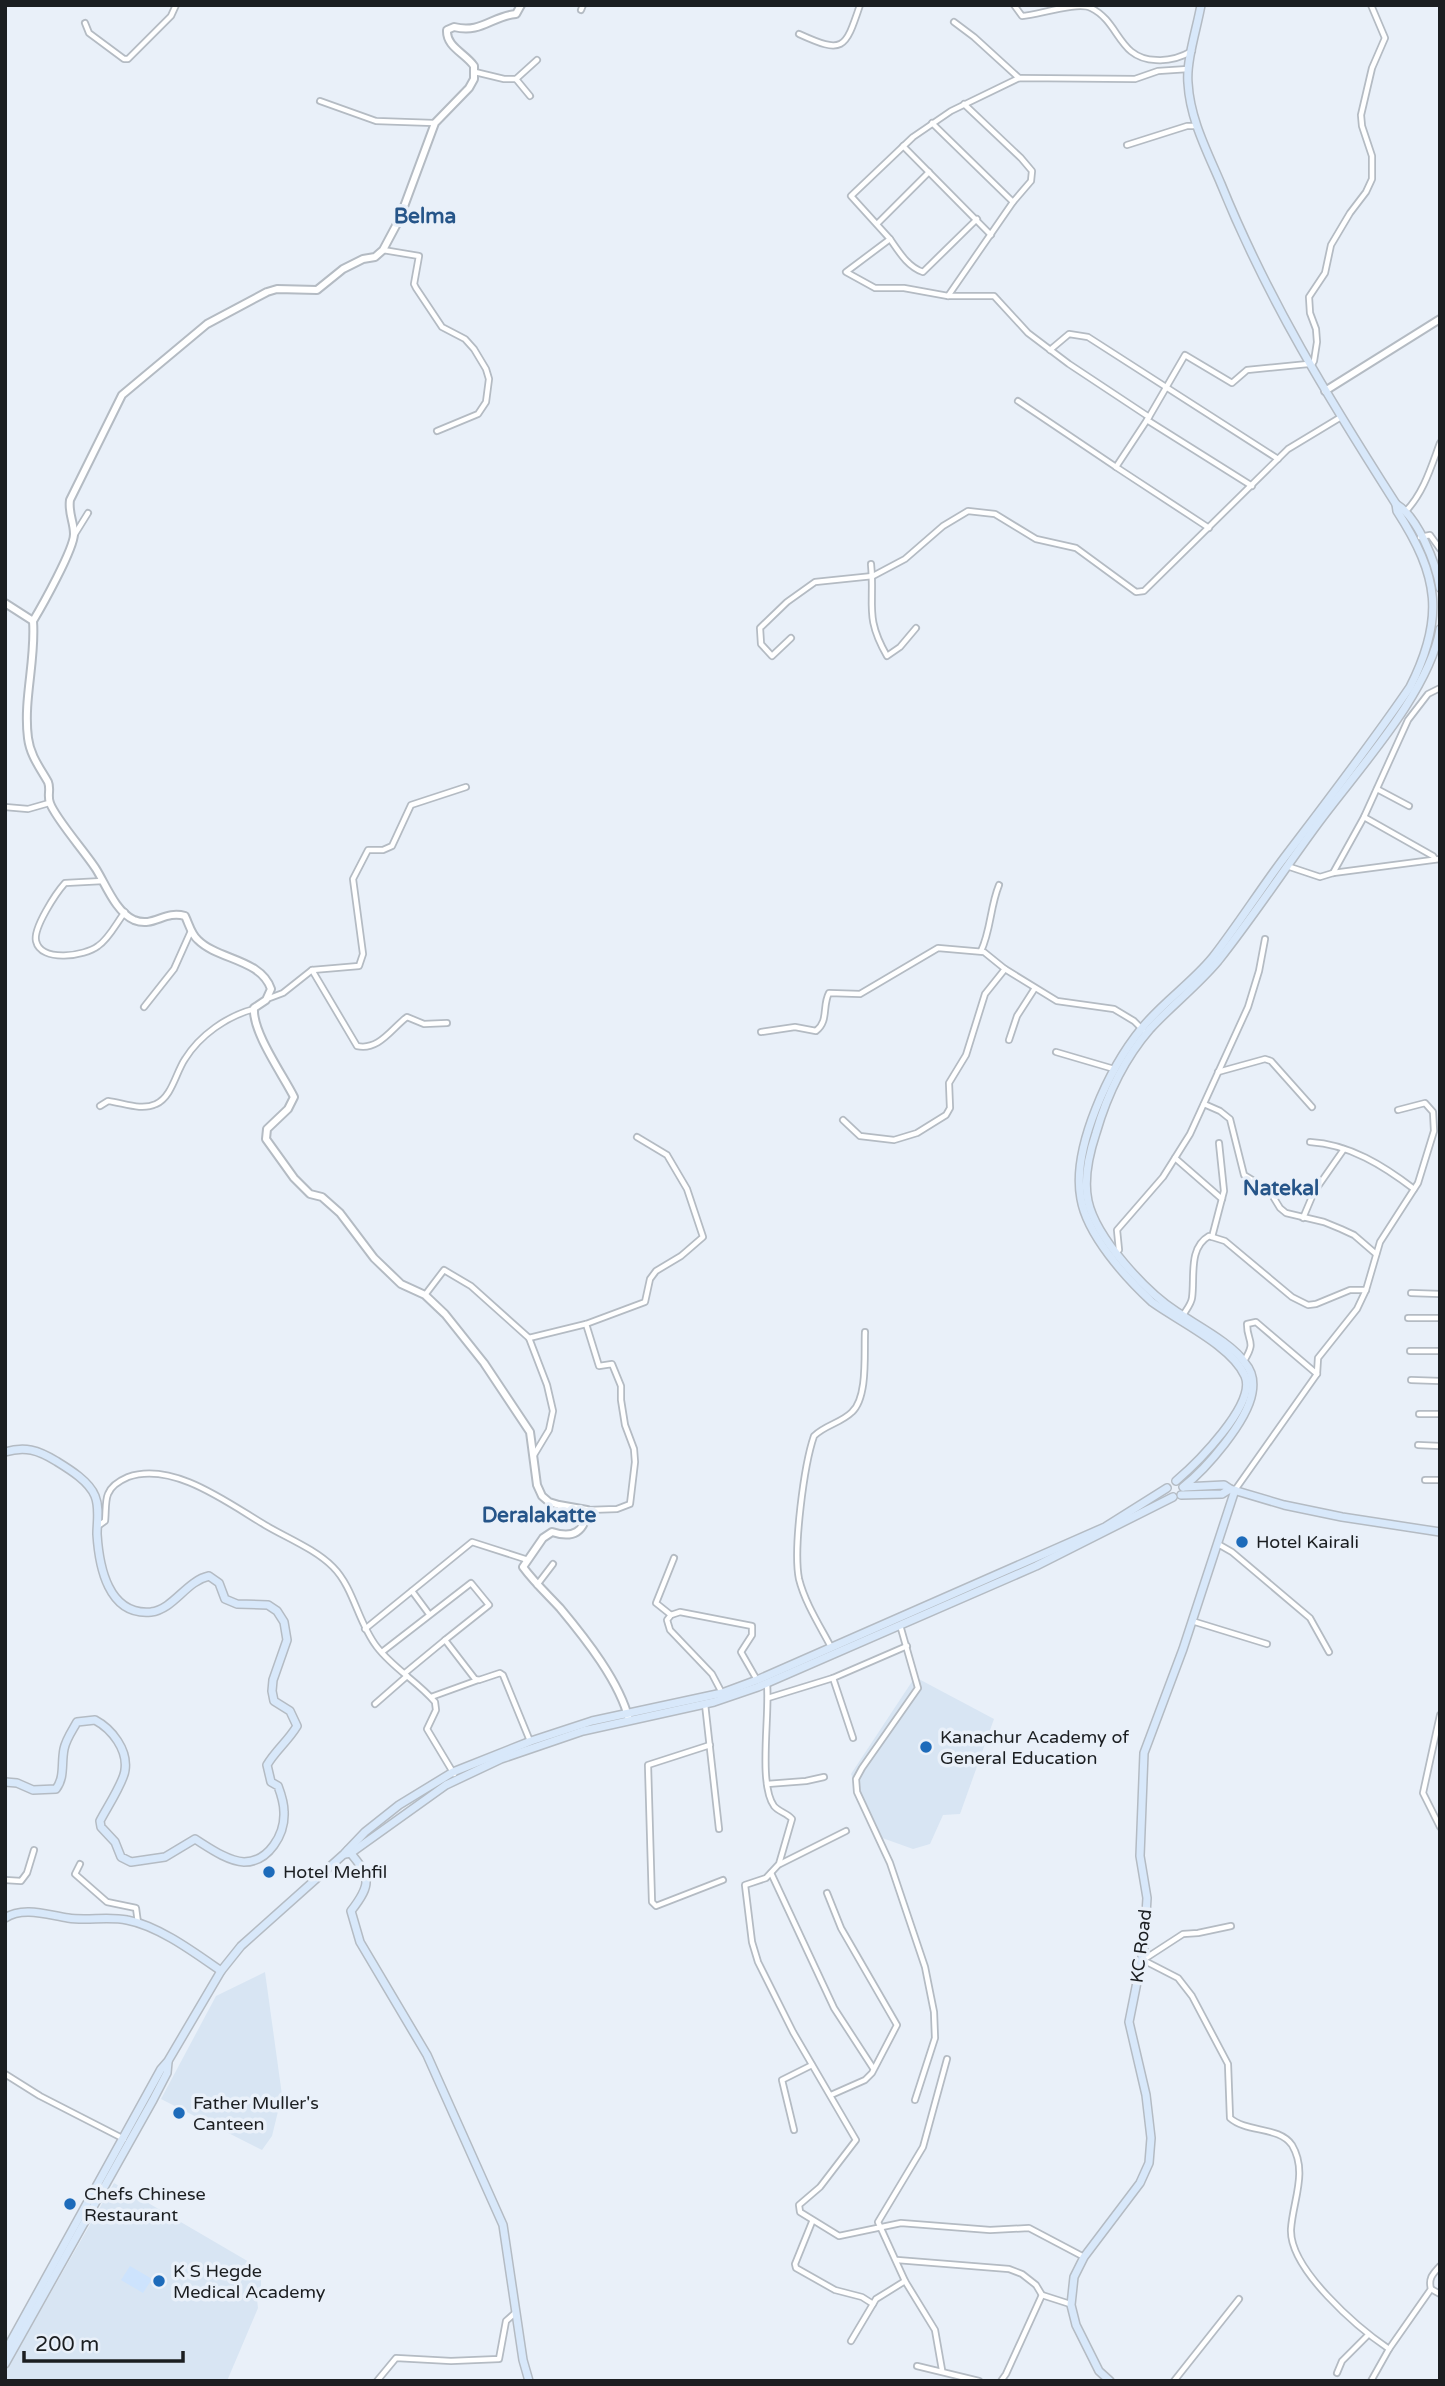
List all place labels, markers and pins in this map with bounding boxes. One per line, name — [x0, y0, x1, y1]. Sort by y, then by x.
place label: Hotel Kairali — [1256, 1531, 1359, 1553]
marker: Hotel Kairali — [1234, 1534, 1250, 1550]
place label: Kanachur Academy of General Education — [940, 1726, 1129, 1769]
marker: Kanachur Academy of General Education — [918, 1739, 934, 1755]
place label: Hotel Mehfil — [283, 1861, 387, 1883]
marker: Hotel Mehfil — [261, 1864, 277, 1880]
place label: Father Muller's Canteen — [193, 2092, 319, 2135]
marker: Father Muller's Canteen — [171, 2105, 187, 2121]
place label: Chefs Chinese Restaurant — [84, 2183, 206, 2226]
marker: Chefs Chinese Restaurant — [62, 2196, 78, 2212]
place label: K S Hegde Medical Academy — [173, 2260, 326, 2303]
marker: K S Hegde Medical Academy — [151, 2273, 167, 2289]

